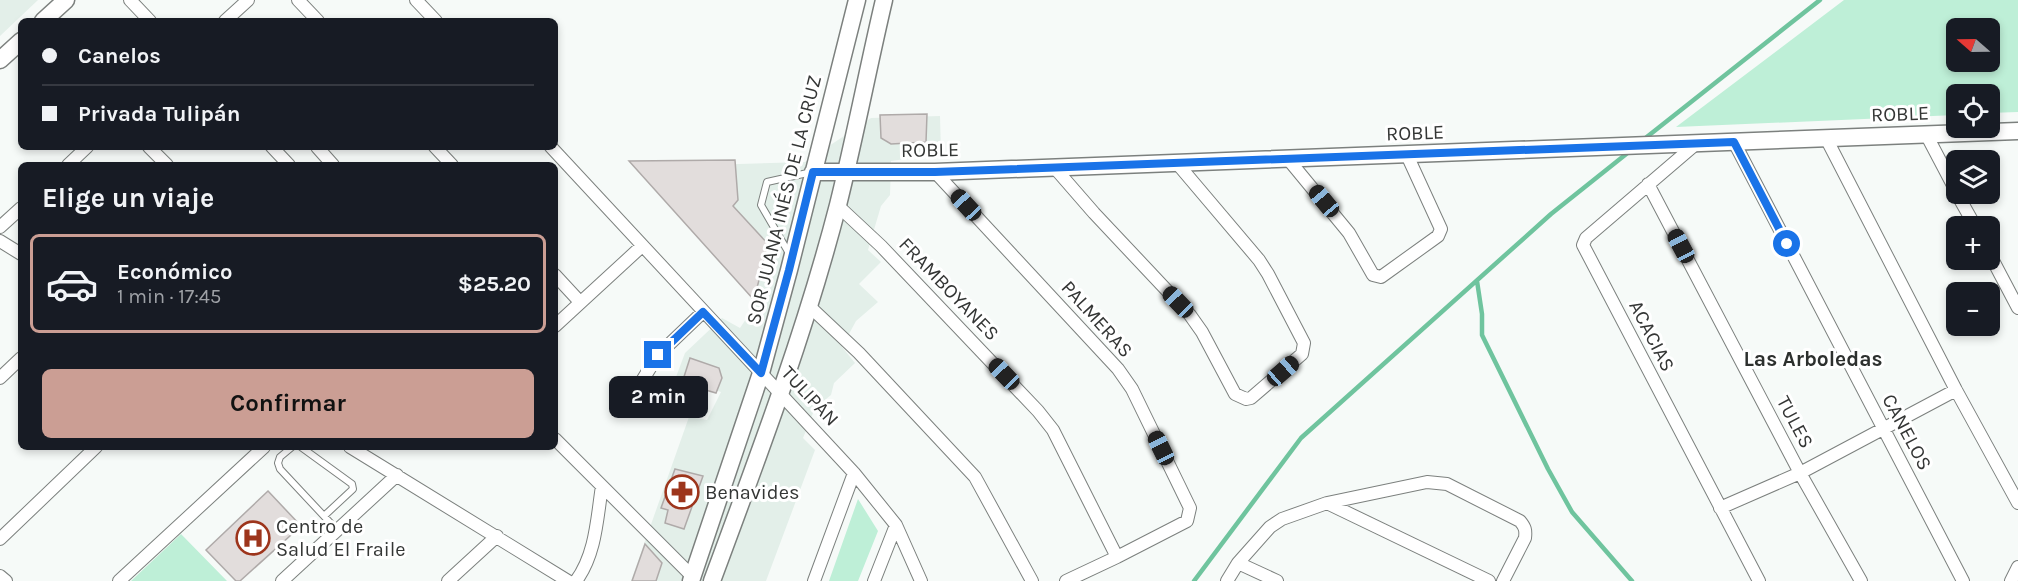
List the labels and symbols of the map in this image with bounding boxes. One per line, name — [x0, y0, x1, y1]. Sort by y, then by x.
north arrow — [1946, 18, 2000, 72]
street label: SOR JUANA INÉS DE LA CRUZ — [741, 73, 826, 327]
street label: ROBLE — [1871, 101, 1929, 127]
street label: ROBLE — [1386, 120, 1444, 146]
street label: ROBLE — [901, 138, 959, 162]
car — [1306, 181, 1342, 221]
car — [947, 186, 985, 224]
car — [1665, 226, 1697, 266]
route start — [1773, 230, 1800, 257]
street label: FRAMBOYANES — [894, 233, 1004, 345]
street label: PALMERAS — [1057, 276, 1137, 362]
car — [1159, 283, 1197, 321]
street label: ACACIAS — [1624, 297, 1680, 375]
route end — [644, 341, 671, 368]
district label: Las Arboledas — [1744, 347, 1883, 371]
car — [1264, 352, 1302, 390]
car — [985, 355, 1023, 393]
street label: TULIPÁN — [777, 361, 844, 431]
callout: 2 min — [608, 376, 708, 418]
street label: CANELOS — [1877, 390, 1937, 474]
street label: TULES — [1772, 392, 1818, 452]
car — [1145, 428, 1177, 468]
pharmacy icon: Benavides — [664, 474, 700, 510]
place label: Benavides — [705, 481, 799, 504]
place label: Centro de Salud El Fraile — [276, 515, 406, 561]
hospital icon: Centro de Salud El Fraile — [235, 520, 271, 556]

